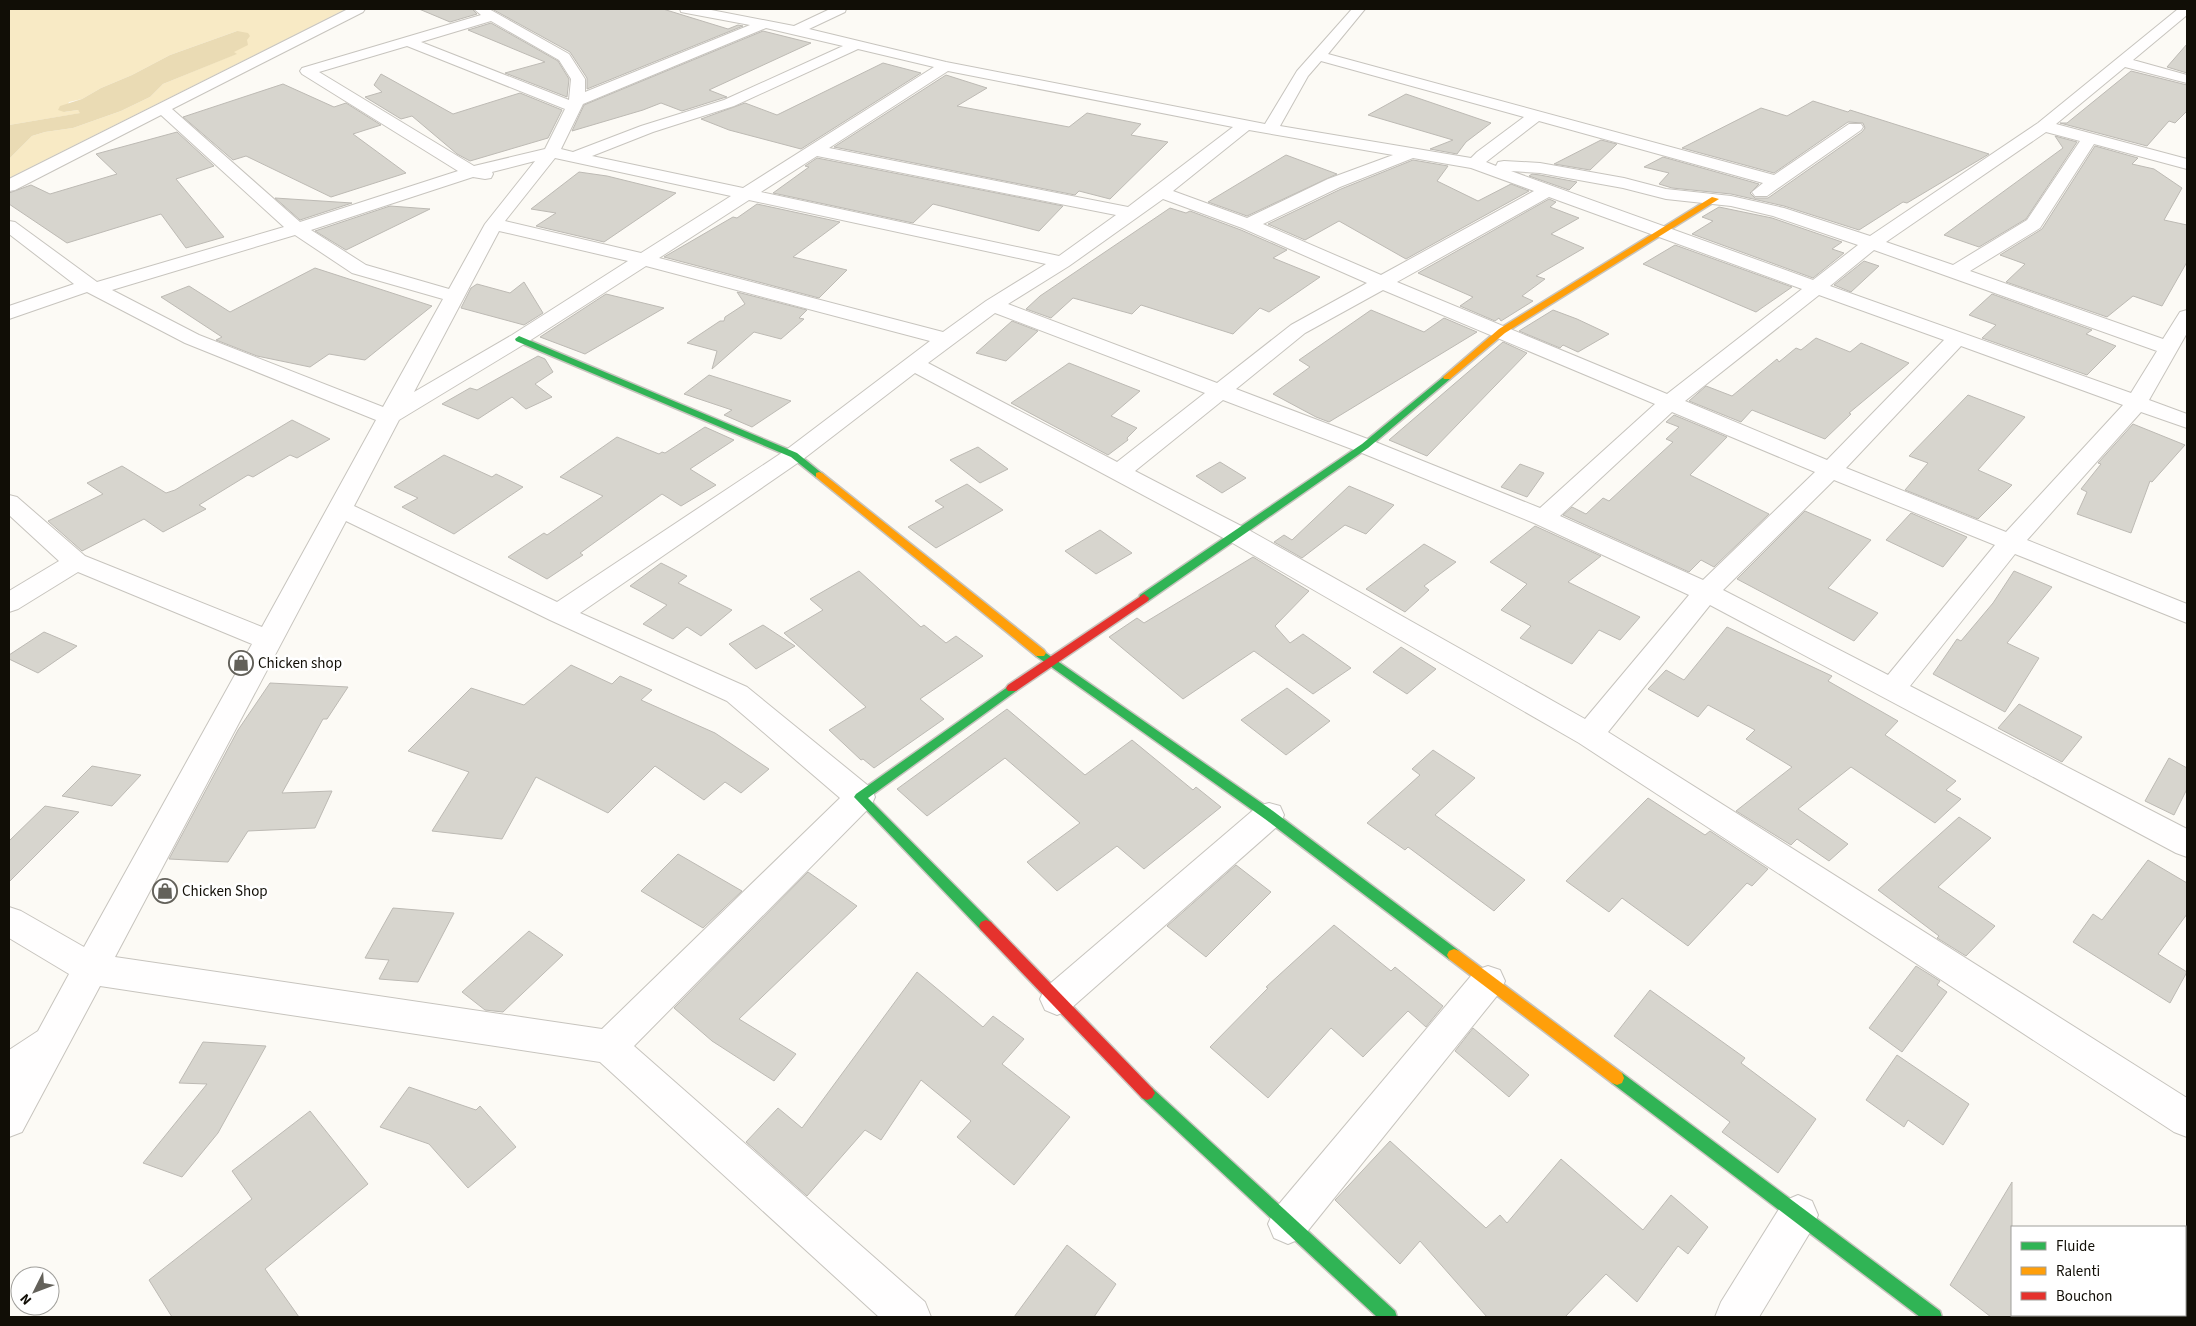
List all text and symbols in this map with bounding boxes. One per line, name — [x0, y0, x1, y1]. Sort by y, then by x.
shop icon: Chicken shop — [228, 650, 254, 676]
place label: Chicken shop — [258, 653, 342, 674]
shop icon: Chicken Shop — [152, 878, 178, 904]
place label: Chicken Shop — [182, 881, 268, 902]
legend — [2011, 1226, 2186, 1316]
text: Fluide — [2056, 1236, 2095, 1257]
text: Ralenti — [2056, 1261, 2100, 1282]
north arrow — [10, 1266, 60, 1316]
text: Bouchon — [2056, 1286, 2112, 1307]
text: N — [16, 1289, 37, 1309]

